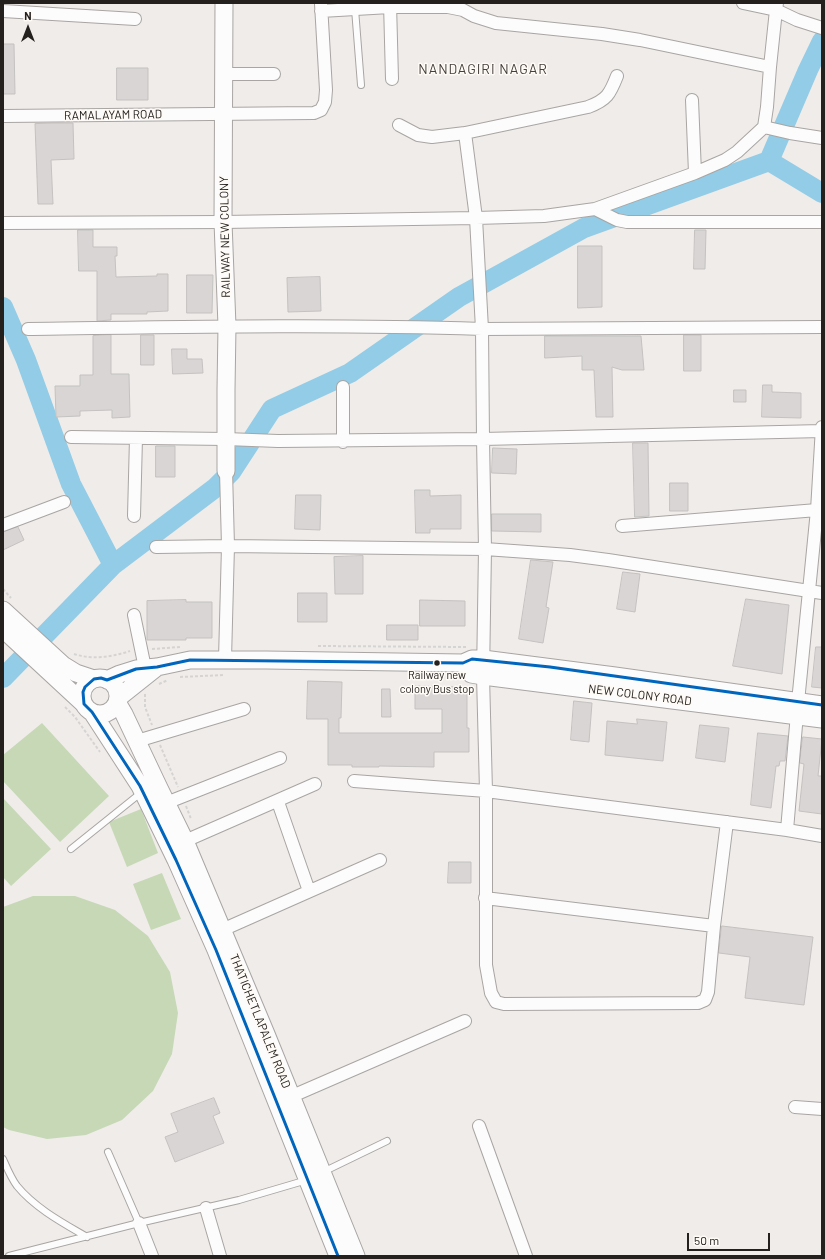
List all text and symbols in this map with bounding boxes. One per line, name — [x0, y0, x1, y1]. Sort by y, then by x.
north arrow — [8, 8, 48, 48]
text: N — [24, 9, 32, 22]
district label: NANDAGIRI NAGAR — [418, 61, 548, 77]
street label: RAMALAYAM ROAD — [64, 107, 162, 123]
street label: RAILWAY NEW COLONY — [217, 176, 233, 298]
marker: Railway new colony Bus stop — [432, 658, 442, 668]
place label: Railway new colony Bus stop — [400, 668, 474, 694]
street label: NEW COLONY ROAD — [587, 682, 693, 708]
street label: THATICHETLAPALEM ROAD — [226, 952, 294, 1090]
scale bar — [689, 1225, 772, 1251]
text: 50 m — [694, 1233, 719, 1247]

